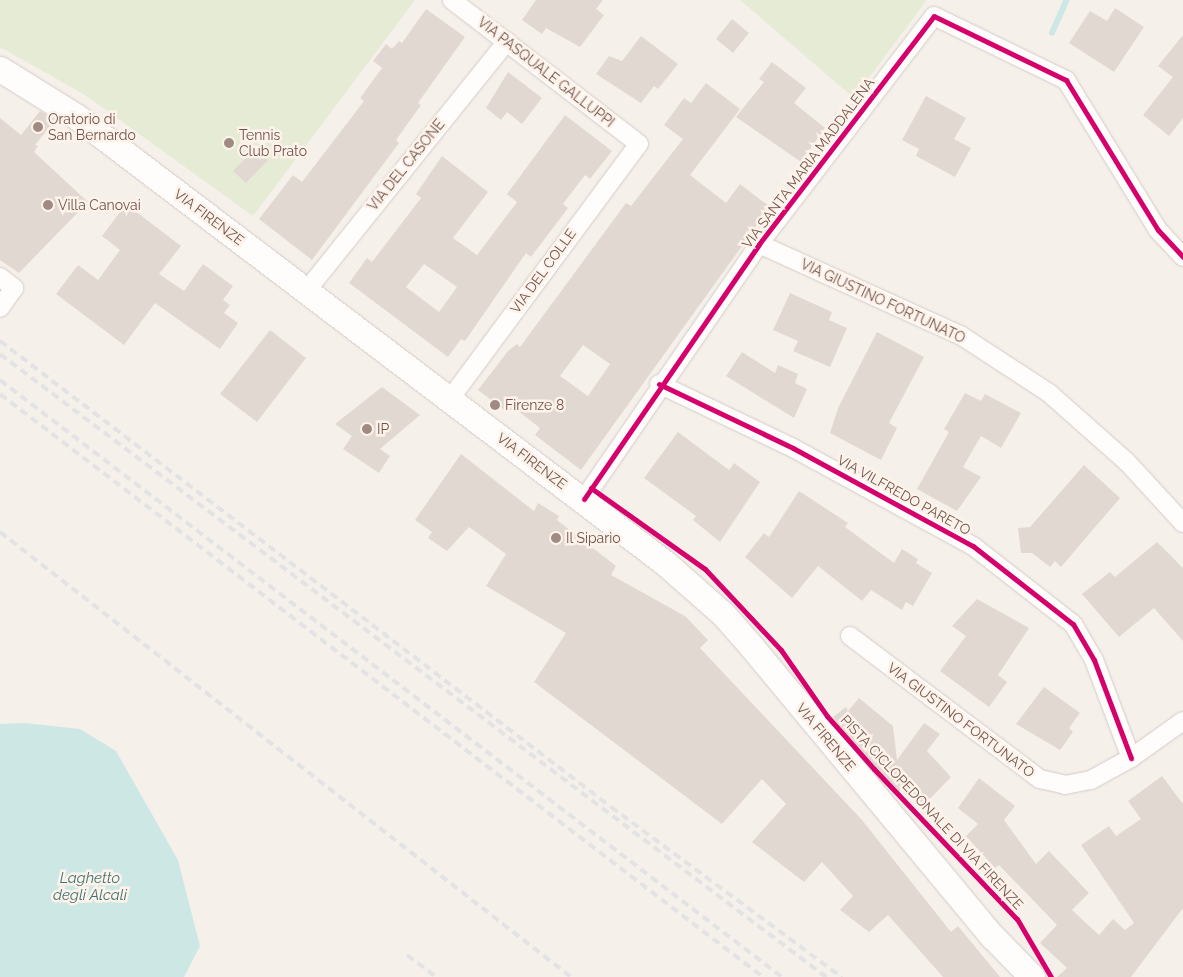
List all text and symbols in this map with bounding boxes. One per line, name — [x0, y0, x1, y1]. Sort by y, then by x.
street label: VIA PASQUALE GALLUPPI — [474, 13, 618, 131]
street label: VIA SANTA MARIA MADDALENA — [738, 74, 878, 252]
place label: Oratorio di San Bernardo — [48, 111, 136, 144]
street label: VIA DEL CASONE — [364, 116, 448, 214]
marker: Oratorio di San Bernardo — [32, 121, 44, 133]
place label: Tennis Club Prato — [239, 127, 307, 160]
marker: Tennis Club Prato — [223, 137, 235, 149]
street label: VIA FIRENZE — [171, 185, 247, 249]
place label: Villa Canovai — [58, 197, 141, 213]
marker: Villa Canovai — [42, 199, 54, 211]
street label: VIA DEL COLLE — [506, 225, 580, 317]
street label: VIA GIUSTINO FORTUNATO — [798, 255, 968, 347]
place label: Firenze 8 — [505, 397, 564, 413]
marker: Firenze 8 — [489, 399, 501, 411]
place label: IP — [377, 421, 389, 437]
marker: IP — [361, 423, 373, 435]
street label: VIA FIRENZE — [494, 429, 570, 493]
street label: VIA VILFREDO PARETO — [834, 451, 974, 539]
place label: Il Sipario — [566, 530, 621, 546]
marker: Il Sipario — [550, 532, 562, 544]
street label: VIA GIUSTINO FORTUNATO — [884, 659, 1038, 781]
street label: VIA FIRENZE — [793, 700, 859, 774]
street label: PISTA CICLOPEDONALE DI VIA FIRENZE — [837, 711, 1027, 913]
water label: Laghetto degli Alcali — [53, 869, 127, 904]

